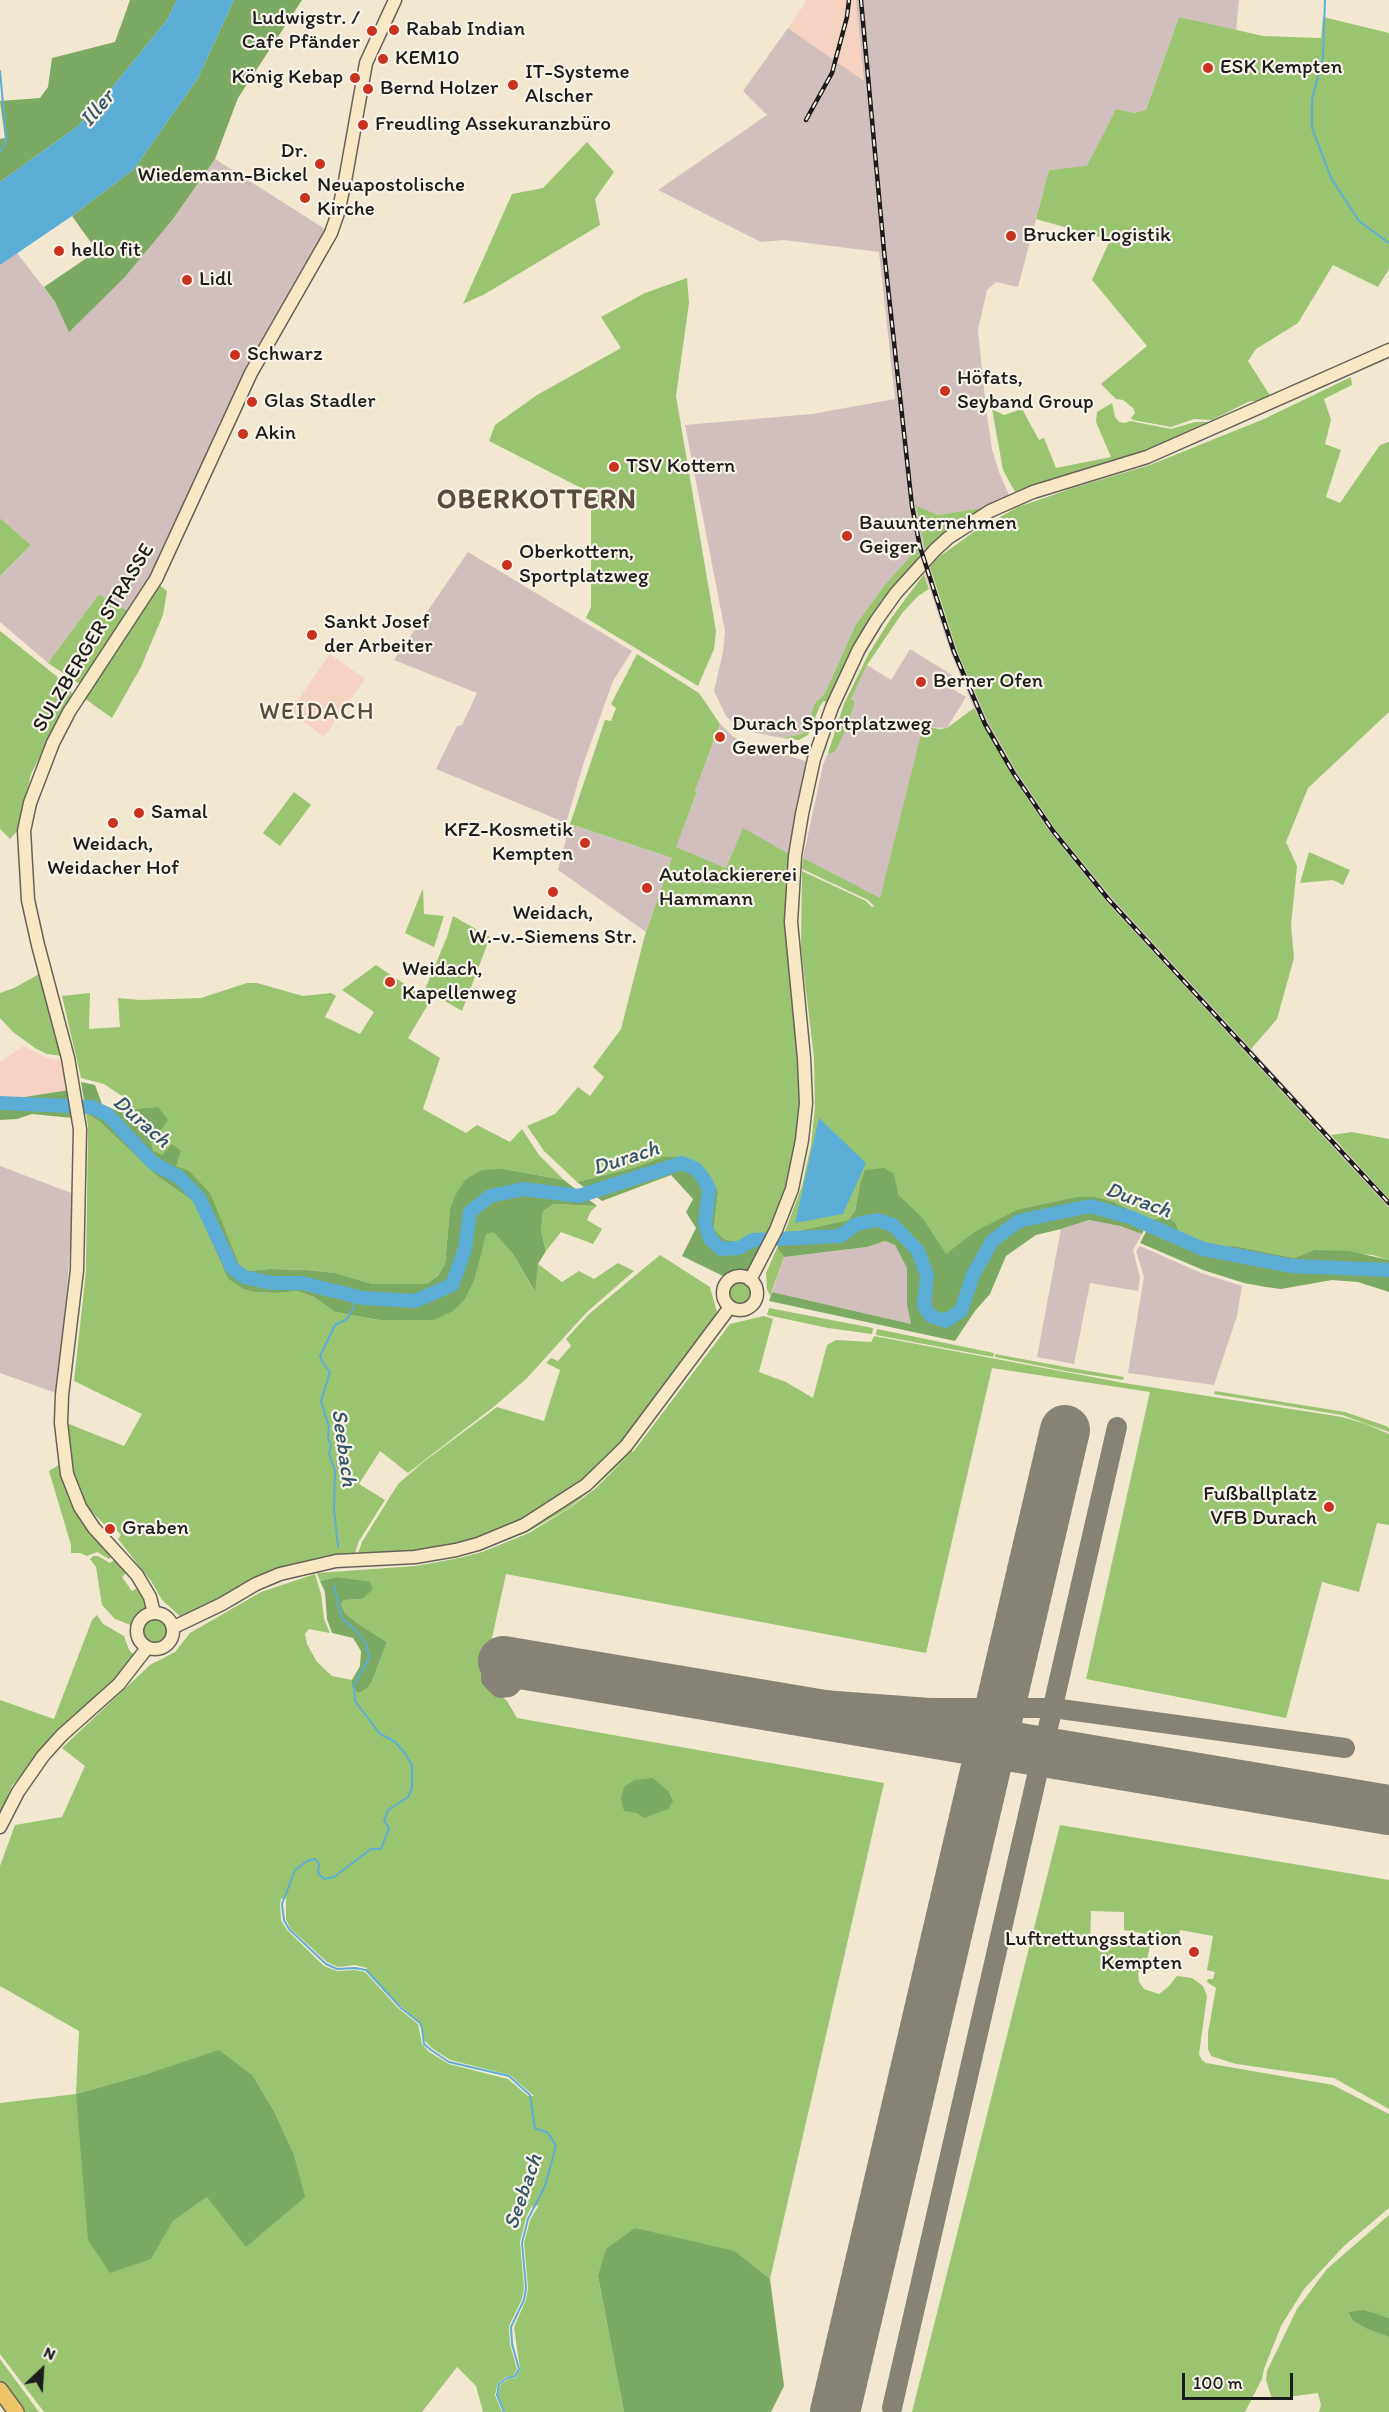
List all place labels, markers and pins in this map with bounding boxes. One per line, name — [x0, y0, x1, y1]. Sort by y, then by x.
place label: Ludwigstr. / Cafe Pfänder — [242, 6, 360, 56]
place label: Rabab Indian — [406, 17, 525, 43]
marker: Rabab Indian — [387, 23, 401, 37]
marker: Ludwigstr. / Cafe Pfänder — [365, 24, 379, 38]
place label: KEM10 — [395, 46, 460, 72]
marker: KEM10 — [376, 52, 390, 66]
place label: ESK Kempten — [1220, 55, 1342, 81]
place label: IT-Systeme Alscher — [525, 60, 630, 110]
marker: ESK Kempten — [1201, 61, 1215, 75]
place label: König Kebap — [231, 65, 343, 91]
marker: König Kebap — [348, 71, 362, 85]
place label: Bernd Holzer — [380, 76, 498, 102]
marker: IT-Systeme Alscher — [506, 78, 520, 92]
marker: Bernd Holzer — [361, 82, 375, 96]
place label: Freudling Assekuranzbüro — [375, 112, 611, 138]
marker: Freudling Assekuranzbüro — [356, 118, 370, 132]
place label: Dr. Wiedemann-Bickel — [138, 139, 308, 189]
marker: Dr. Wiedemann-Bickel — [313, 157, 327, 171]
place label: Neuapostolische Kirche — [317, 173, 465, 223]
marker: Neuapostolische Kirche — [298, 191, 312, 205]
place label: Brucker Logistik — [1023, 223, 1171, 249]
marker: Brucker Logistik — [1004, 229, 1018, 243]
place label: hello fit — [71, 238, 141, 264]
marker: hello fit — [52, 244, 66, 258]
place label: Lidl — [199, 267, 233, 293]
marker: Lidl — [180, 273, 194, 287]
place label: Schwarz — [247, 342, 323, 368]
marker: Schwarz — [228, 348, 242, 362]
place label: Höfats, Seyband Group — [957, 366, 1094, 416]
marker: Höfats, Seyband Group — [938, 384, 952, 398]
place label: Glas Stadler — [264, 389, 376, 415]
marker: Glas Stadler — [245, 395, 259, 409]
place label: Akin — [255, 421, 296, 447]
marker: Akin — [236, 427, 250, 441]
place label: TSV Kottern — [626, 454, 735, 480]
marker: TSV Kottern — [607, 460, 621, 474]
place label: Bauunternehmen Geiger — [859, 511, 1017, 561]
marker: Bauunternehmen Geiger — [840, 529, 854, 543]
place label: Oberkottern, Sportplatzweg — [519, 540, 649, 590]
marker: Oberkottern, Sportplatzweg — [500, 558, 514, 572]
place label: Sankt Josef der Arbeiter — [324, 610, 433, 660]
marker: Sankt Josef der Arbeiter — [305, 628, 319, 642]
place label: Berner Ofen — [933, 669, 1043, 695]
marker: Berner Ofen — [914, 675, 928, 689]
place label: Durach Sportplatzweg Gewerbe — [732, 712, 931, 762]
marker: Durach Sportplatzweg Gewerbe — [713, 730, 727, 744]
place label: Samal — [151, 800, 208, 826]
marker: Samal — [132, 806, 146, 820]
marker: Weidach, Weidacher Hof — [106, 816, 120, 830]
place label: KFZ-Kosmetik Kempten — [444, 818, 573, 868]
place label: Weidach, Weidacher Hof — [47, 832, 179, 882]
marker: KFZ-Kosmetik Kempten — [578, 836, 592, 850]
place label: Autolackiererei Hammann — [659, 863, 797, 913]
marker: Autolackiererei Hammann — [640, 881, 654, 895]
marker: Weidach, W.-v.-Siemens Str. — [546, 885, 560, 899]
place label: Weidach, W.-v.-Siemens Str. — [469, 901, 637, 951]
place label: Weidach, Kapellenweg — [402, 957, 516, 1007]
marker: Weidach, Kapellenweg — [383, 975, 397, 989]
place label: Fußballplatz VFB Durach — [1203, 1482, 1317, 1532]
marker: Fußballplatz VFB Durach — [1322, 1500, 1336, 1514]
place label: Graben — [122, 1516, 189, 1542]
marker: Graben — [103, 1522, 117, 1536]
place label: Luftrettungsstation Kempten — [1005, 1927, 1182, 1977]
marker: Luftrettungsstation Kempten — [1187, 1945, 1201, 1959]

